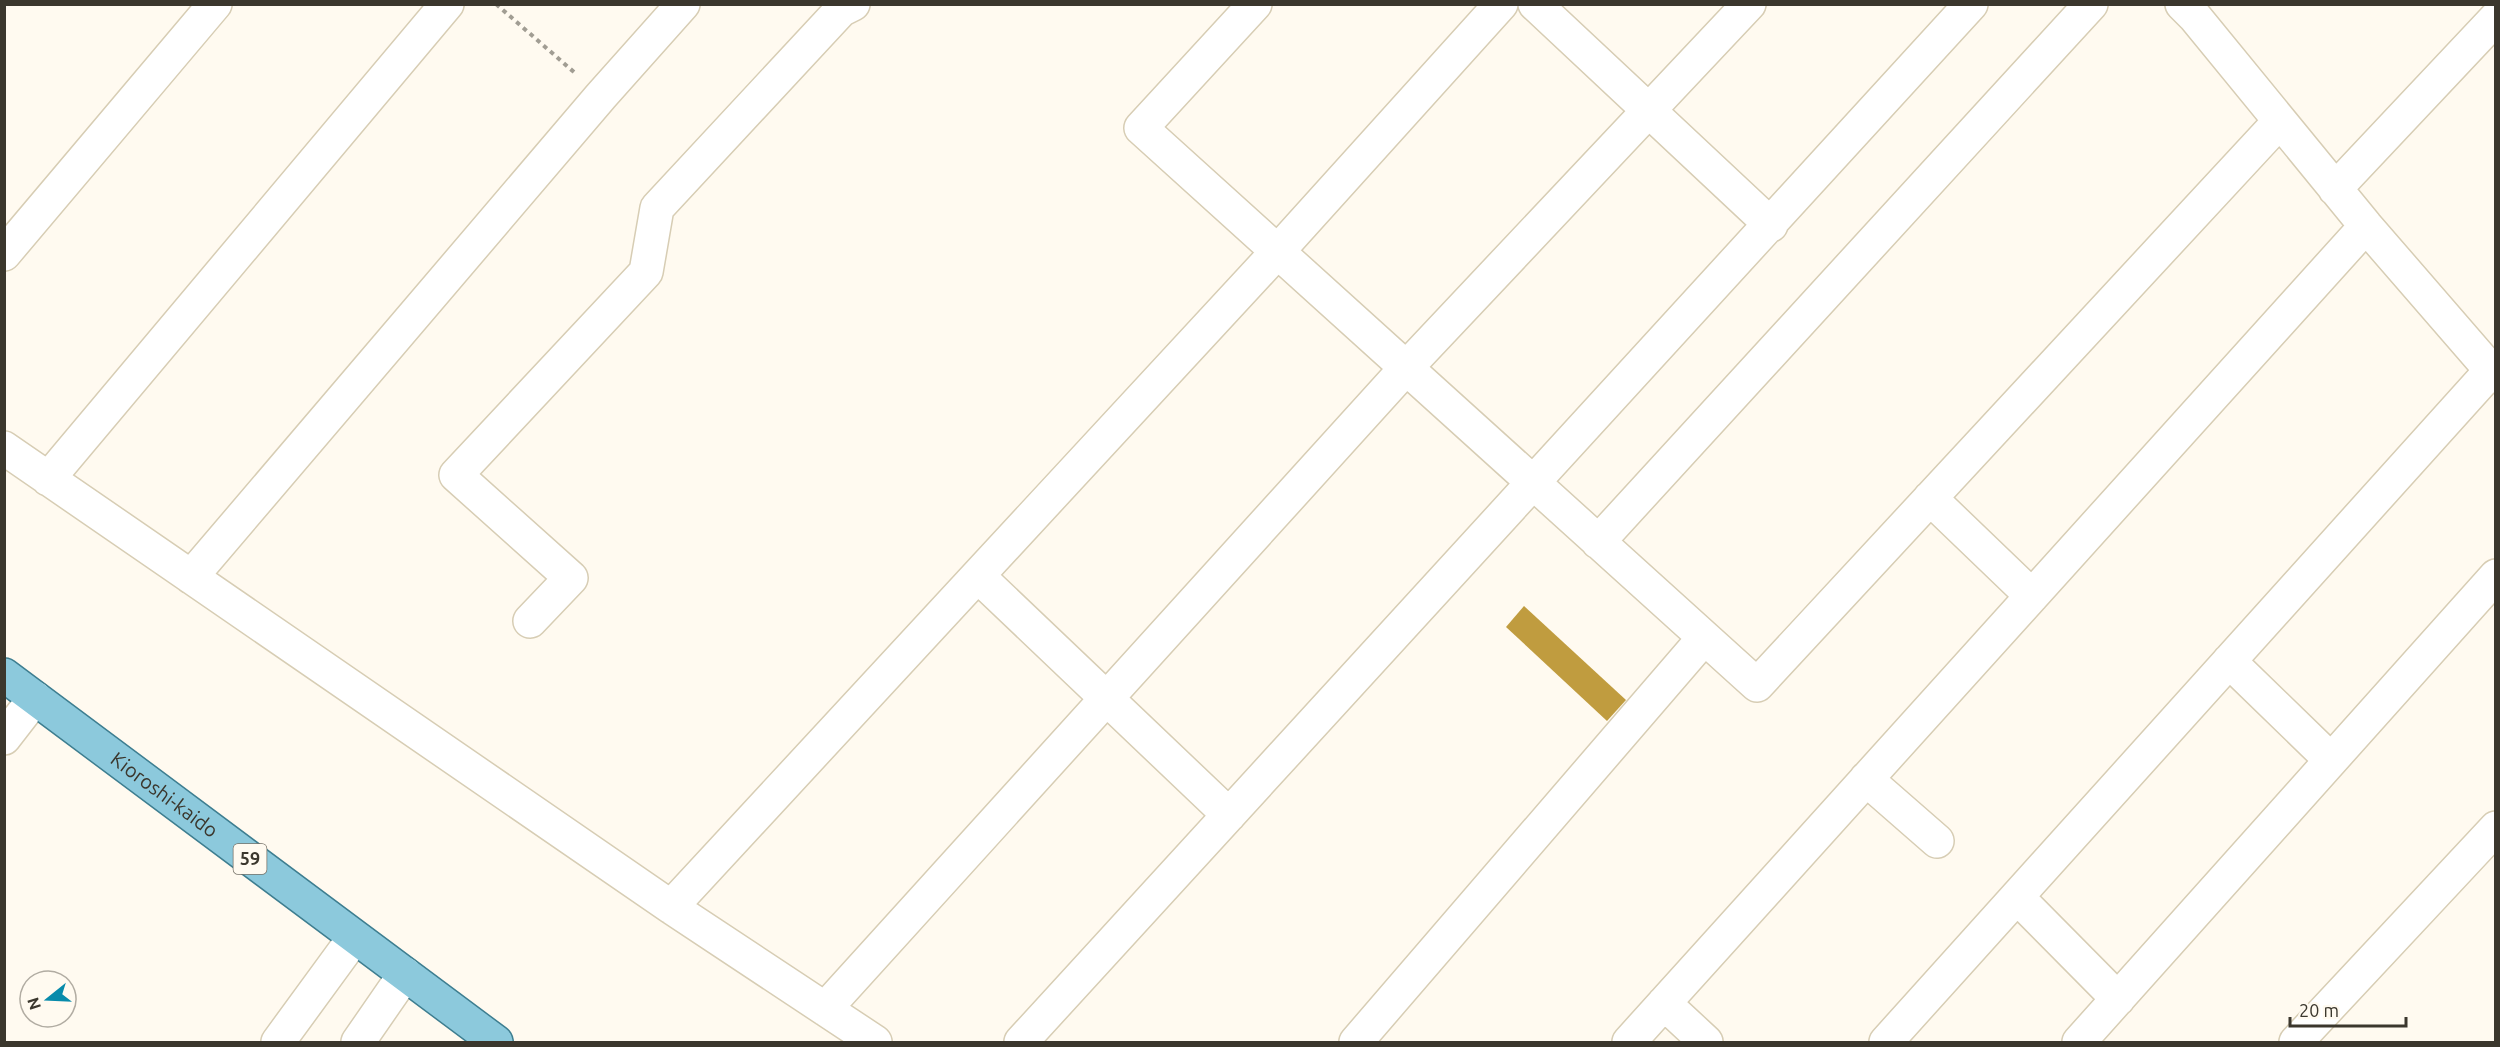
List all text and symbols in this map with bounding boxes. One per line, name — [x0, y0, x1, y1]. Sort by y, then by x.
street label: Kioroshi-kaido — [106, 747, 223, 842]
road number: 59 — [234, 844, 266, 874]
north arrow — [18, 969, 78, 1029]
scale bar — [2290, 990, 2406, 1028]
text: N — [23, 995, 44, 1012]
text: 20 m — [2299, 1000, 2339, 1020]

